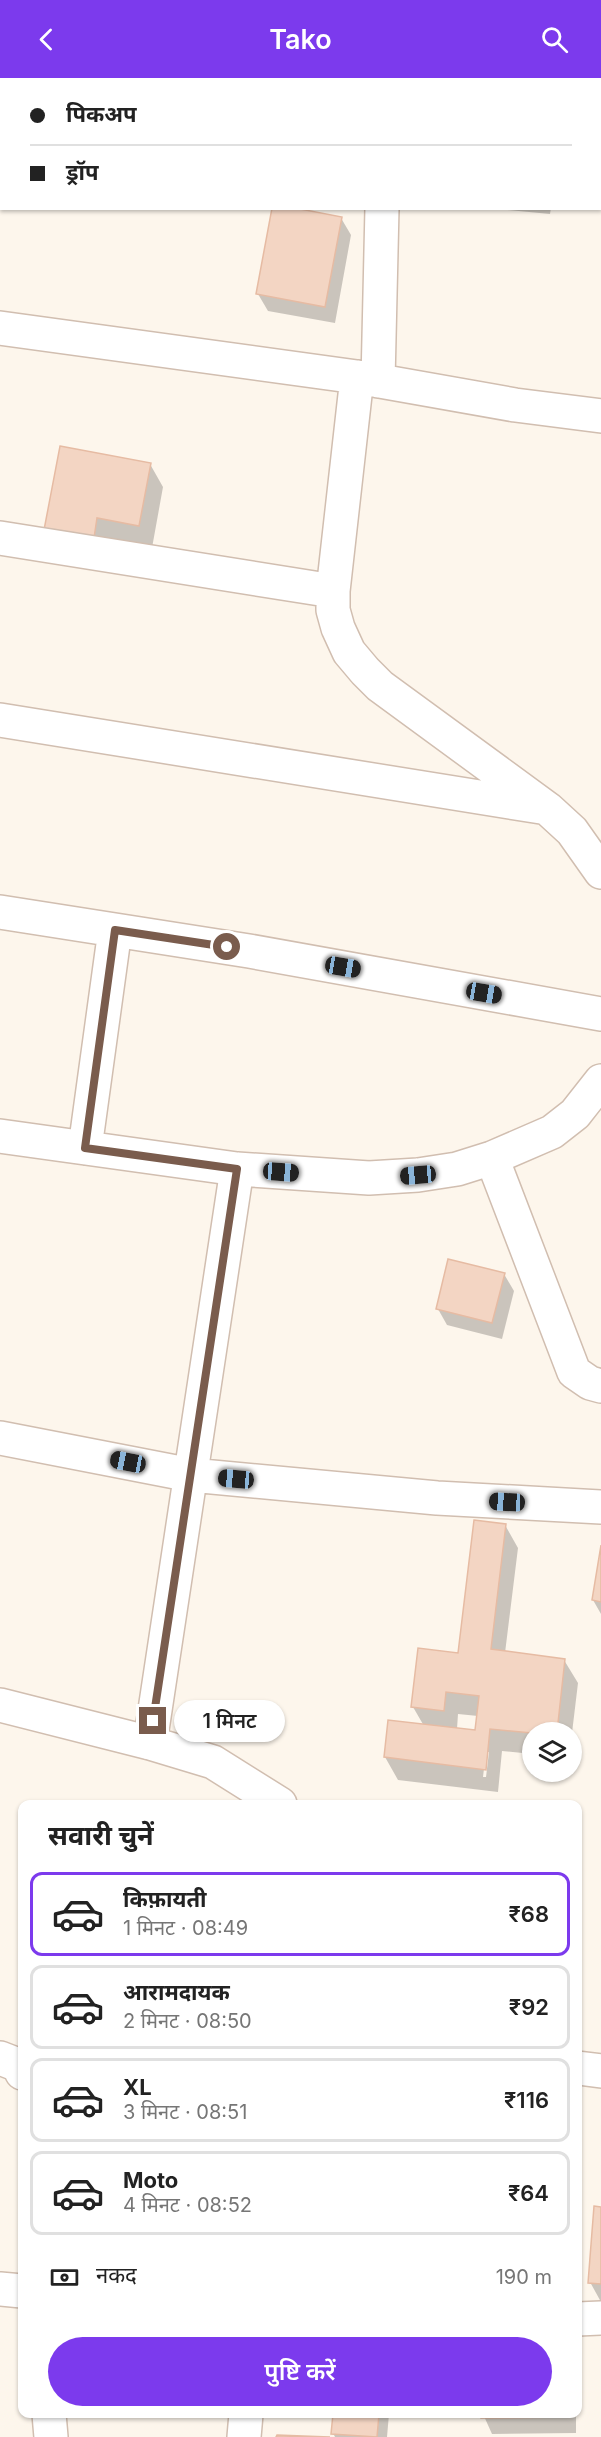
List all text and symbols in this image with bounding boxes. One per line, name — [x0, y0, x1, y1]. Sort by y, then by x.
icon: back — [30, 23, 63, 56]
text: Tako — [269, 23, 332, 56]
icon: search — [538, 23, 571, 56]
text: पिकअप — [66, 101, 137, 127]
text: ड्रॉप — [66, 159, 99, 185]
route start — [213, 933, 240, 960]
car — [324, 955, 362, 979]
car — [465, 981, 503, 1005]
car — [262, 1162, 300, 1182]
car — [399, 1164, 437, 1186]
car — [109, 1450, 147, 1474]
car — [217, 1468, 255, 1490]
car — [489, 1492, 525, 1512]
callout: 1 मिनट — [174, 1700, 285, 1742]
route end — [139, 1707, 166, 1734]
text: 1 मिनट — [202, 1709, 257, 1733]
map controls — [522, 1722, 582, 1782]
button: layers — [522, 1722, 582, 1782]
text: सवारी चुनें — [48, 1819, 154, 1852]
text: किफ़ायती — [123, 1886, 207, 1912]
icon: car — [51, 1887, 105, 1941]
text: ₹68 — [508, 1901, 549, 1927]
text: 1 मिनट · 08:49 — [123, 1916, 248, 1940]
text: आरामदायक — [123, 1979, 230, 2005]
icon: car — [51, 1980, 105, 2034]
text: ₹92 — [509, 1994, 549, 2020]
text: 2 मिनट · 08:50 — [123, 2009, 252, 2033]
icon: car — [51, 2073, 105, 2127]
text: XL — [123, 2074, 152, 2100]
text: ₹116 — [504, 2087, 549, 2113]
text: 3 मिनट · 08:51 — [123, 2100, 247, 2124]
icon: car — [51, 2166, 105, 2220]
text: Moto — [123, 2167, 178, 2193]
text: ₹64 — [508, 2180, 549, 2206]
text: 4 मिनट · 08:52 — [123, 2193, 252, 2217]
icon: cash — [48, 2261, 81, 2294]
text: नकद — [96, 2262, 137, 2288]
text: 190 m — [496, 2265, 552, 2289]
button: पुष्टि करें — [48, 2337, 552, 2406]

